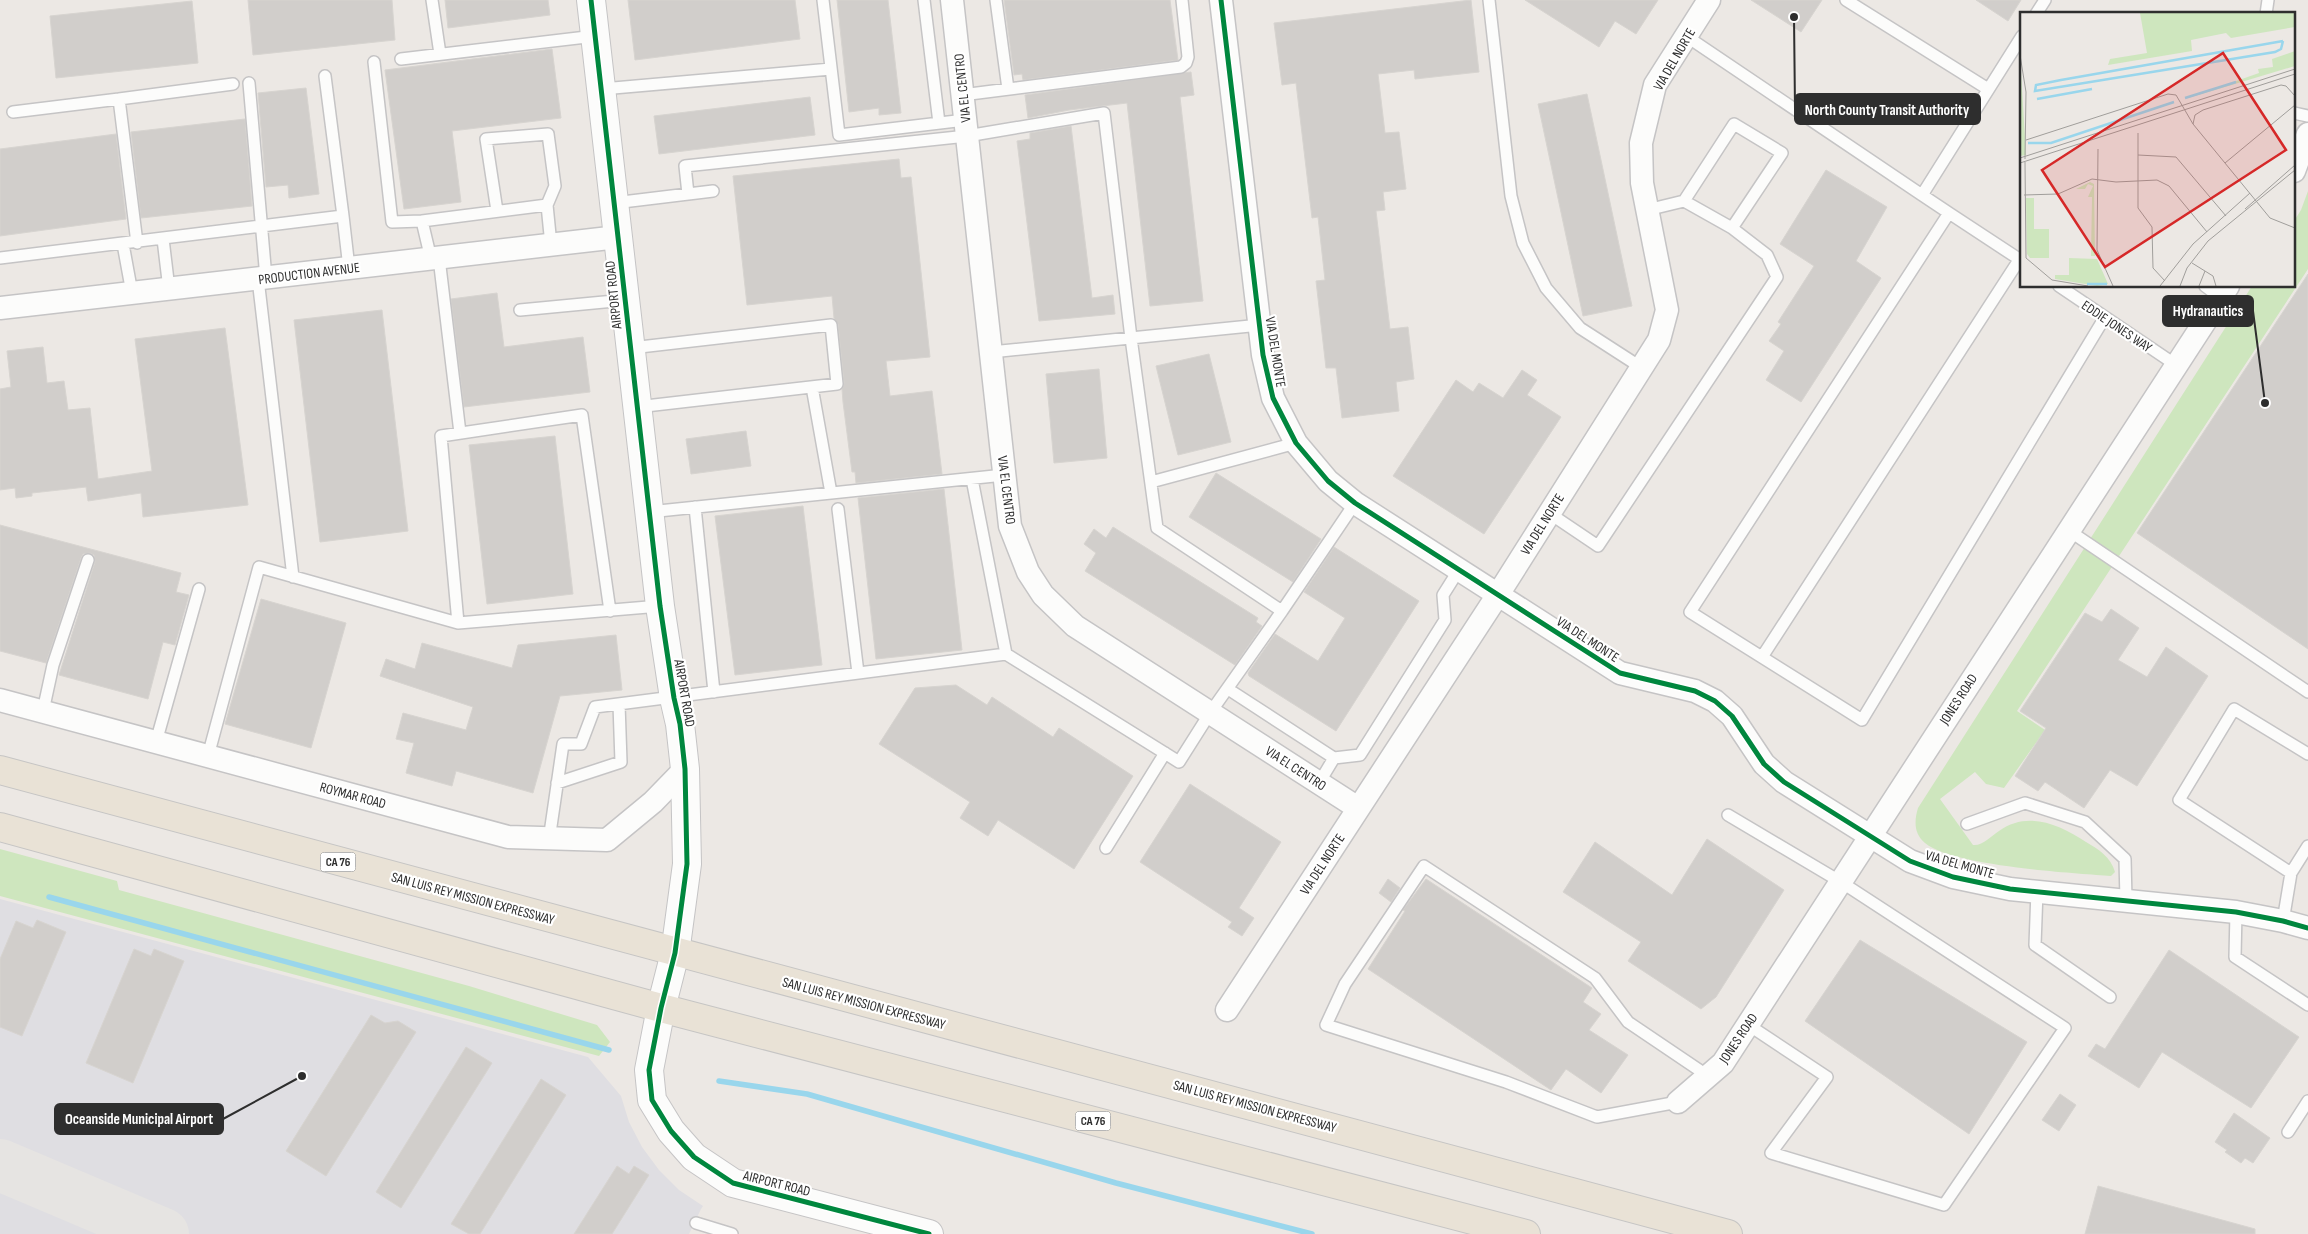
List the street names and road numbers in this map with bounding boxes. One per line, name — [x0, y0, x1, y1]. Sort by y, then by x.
street label: VIA DEL NORTE — [1650, 25, 1699, 93]
street label: VIA EL CENTRO — [950, 53, 975, 123]
street label: PRODUCTION AVENUE — [257, 259, 361, 288]
street label: AIRPORT ROAD — [601, 260, 626, 331]
street label: EDDIE JONES WAY — [2078, 297, 2155, 356]
street label: VIA DEL MONTE — [1262, 316, 1290, 389]
street label: VIA EL CENTRO — [994, 455, 1019, 526]
street label: VIA DEL NORTE — [1517, 490, 1568, 558]
street label: VIA DEL MONTE — [1553, 613, 1622, 666]
street label: AIRPORT ROAD — [670, 657, 699, 728]
street label: JONES ROAD — [1935, 671, 1981, 729]
street label: VIA EL CENTRO — [1262, 742, 1329, 794]
street label: ROYMAR ROAD — [318, 778, 388, 813]
street label: VIA DEL NORTE — [1296, 830, 1349, 898]
street label: VIA DEL MONTE — [1923, 846, 1997, 883]
road number: CA 76 — [320, 852, 356, 872]
street label: SAN LUIS REY MISSION EXPRESSWAY — [389, 869, 556, 929]
street label: SAN LUIS REY MISSION EXPRESSWAY — [780, 974, 947, 1034]
street label: JONES ROAD — [1715, 1010, 1761, 1067]
street label: SAN LUIS REY MISSION EXPRESSWAY — [1171, 1077, 1338, 1137]
road number: CA 76 — [1076, 1112, 1110, 1130]
street label: AIRPORT ROAD — [741, 1167, 812, 1200]

